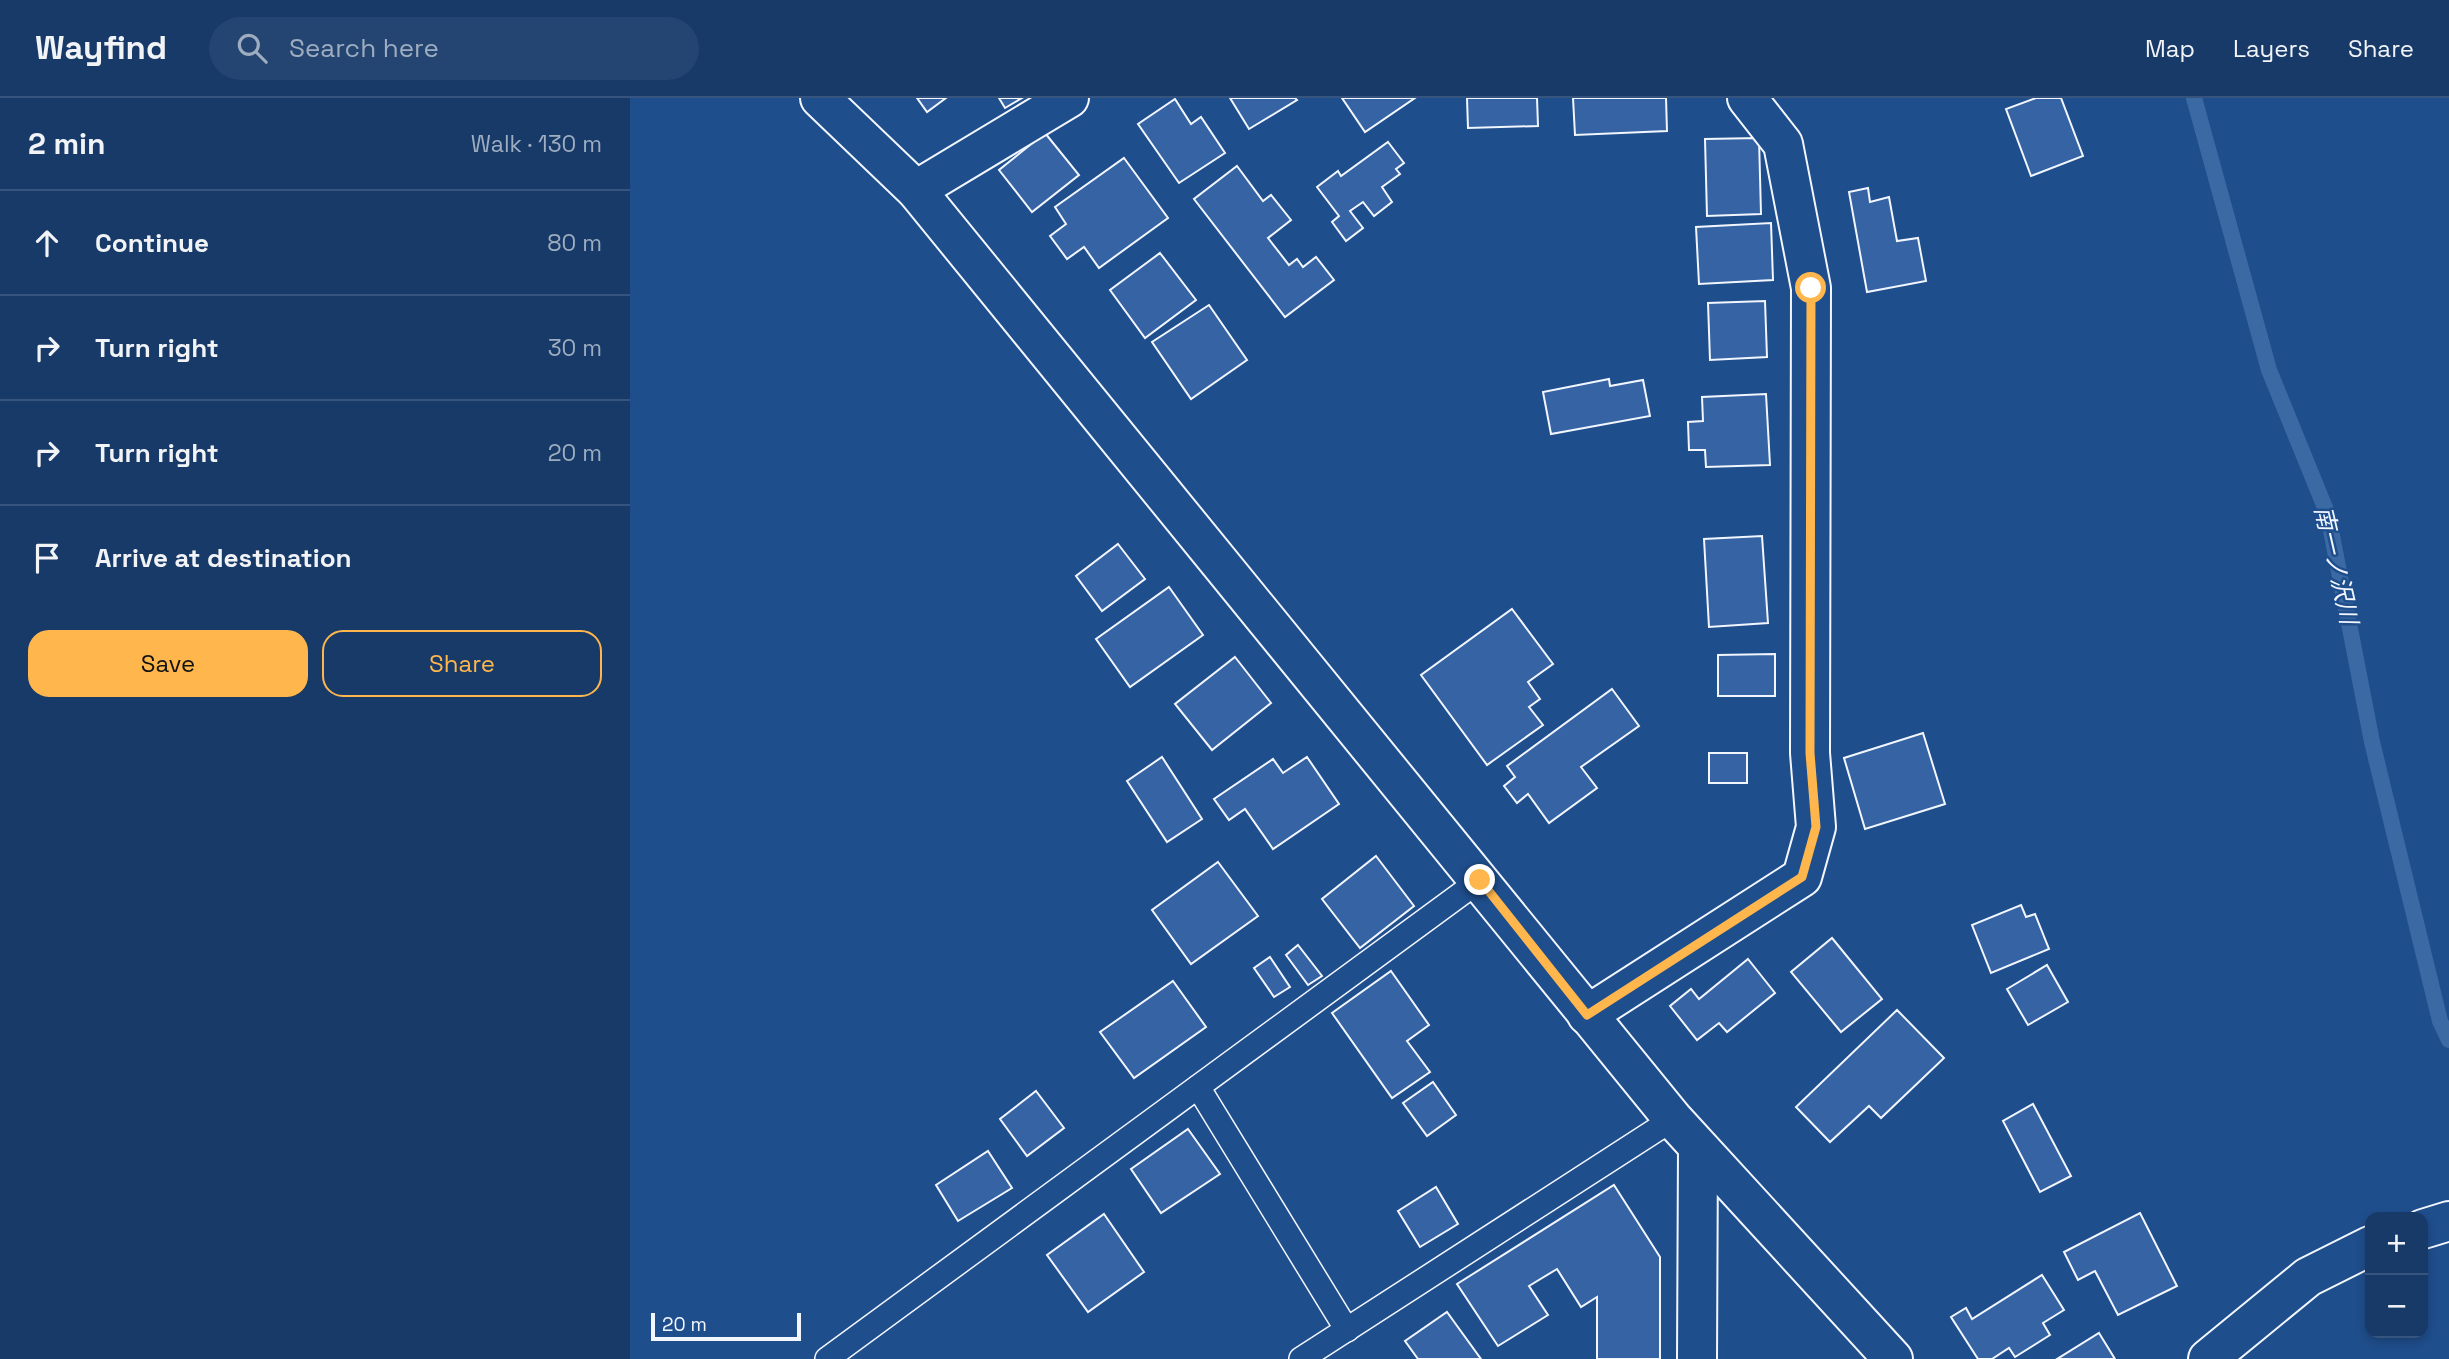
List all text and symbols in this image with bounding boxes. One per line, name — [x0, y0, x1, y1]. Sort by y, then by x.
search box — [209, 17, 699, 80]
text: Wayfind — [35, 27, 167, 69]
icon: search — [233, 29, 271, 67]
text: Search here — [289, 31, 439, 65]
text: Map — [2145, 33, 2195, 64]
text: Layers — [2233, 33, 2310, 64]
text: Share — [2348, 33, 2414, 64]
text: 2 min — [28, 124, 106, 163]
text: Walk · 130 m — [471, 129, 602, 159]
icon: ahead — [28, 224, 66, 262]
text: Continue — [95, 226, 209, 260]
text: 80 m — [547, 228, 602, 258]
route start — [1795, 272, 1826, 303]
icon: right — [28, 329, 66, 367]
text: Turn right — [95, 331, 219, 365]
text: 30 m — [548, 333, 602, 363]
icon: right — [28, 434, 66, 472]
text: Turn right — [95, 436, 219, 470]
text: 20 m — [548, 438, 602, 468]
water label: 南一ノ沢川 — [2308, 503, 2366, 630]
icon: arrive — [28, 539, 66, 577]
text: Arrive at destination — [95, 541, 352, 575]
button: Save — [28, 630, 308, 697]
button: Share — [322, 630, 602, 697]
route end — [1464, 864, 1495, 895]
map controls — [2365, 1212, 2428, 1338]
button: + — [2365, 1212, 2428, 1275]
button: − — [2365, 1275, 2428, 1338]
scale bar — [651, 1310, 802, 1342]
text: 20 m — [662, 1312, 707, 1337]

